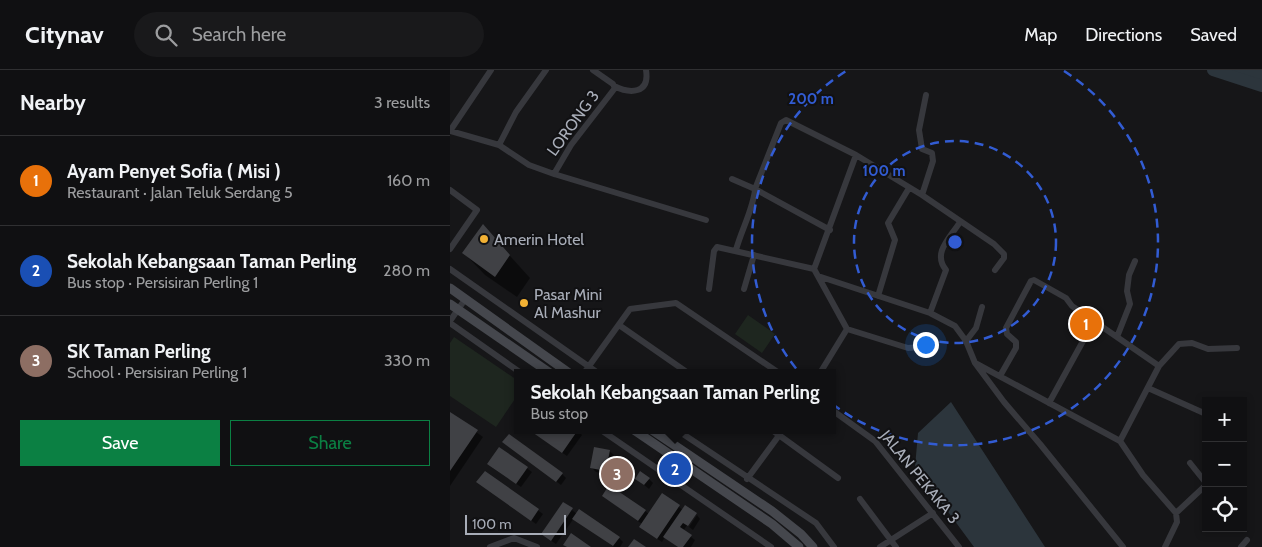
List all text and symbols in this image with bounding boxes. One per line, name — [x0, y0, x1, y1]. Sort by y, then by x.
search box — [134, 12, 484, 57]
text: Citynav — [25, 20, 104, 49]
icon: search — [152, 21, 180, 49]
text: Search here — [192, 23, 286, 46]
text: Map — [1024, 24, 1057, 46]
text: Directions — [1085, 24, 1162, 46]
text: Saved — [1190, 24, 1237, 46]
street label: LORONG 3 — [543, 87, 603, 159]
text: Nearby — [20, 90, 86, 115]
text: 200 m — [788, 90, 834, 108]
text: 3 results — [374, 93, 430, 112]
text: Ayam Penyet Sofia ( Misi ) — [67, 160, 281, 183]
text: 100 m — [862, 162, 906, 180]
text: 1 — [33, 171, 39, 190]
text: 160 m — [387, 171, 430, 190]
text: Restaurant · Jalan Teluk Serdang 5 — [67, 183, 293, 202]
place label: Amerin Hotel — [494, 230, 584, 249]
marker: Amerin Hotel — [478, 233, 490, 245]
centre of rings — [946, 233, 964, 251]
text: Sekolah Kebangsaan Taman Perling — [67, 250, 356, 273]
text: 2 — [32, 261, 40, 280]
text: 280 m — [383, 261, 430, 280]
text: Bus stop · Persisiran Perling 1 — [67, 273, 258, 292]
place label: Pasar Mini Al Mashur — [534, 285, 602, 322]
marker: Pasar Mini Al Mashur — [518, 297, 530, 309]
pin: 1 — [1070, 305, 1102, 343]
your location — [913, 332, 939, 358]
text: SK Taman Perling — [67, 340, 211, 363]
text: 3 — [32, 351, 40, 370]
text: 330 m — [384, 351, 430, 370]
text: School · Persisiran Perling 1 — [67, 363, 247, 382]
popup — [514, 369, 836, 434]
text: Sekolah Kebangsaan Taman Perling — [530, 381, 820, 404]
map controls — [1202, 397, 1247, 532]
button: + — [1202, 397, 1247, 442]
text: Bus stop — [530, 404, 588, 423]
button: Save — [20, 420, 220, 466]
button: Share — [230, 420, 430, 466]
street label: JALAN PEKAKA 3 — [876, 426, 963, 528]
button: − — [1202, 442, 1247, 487]
pin: 2 — [659, 450, 691, 488]
pin: 3 — [601, 455, 633, 493]
button: locate — [1202, 487, 1247, 532]
scale bar — [465, 512, 566, 535]
text: 100 m — [472, 515, 512, 533]

